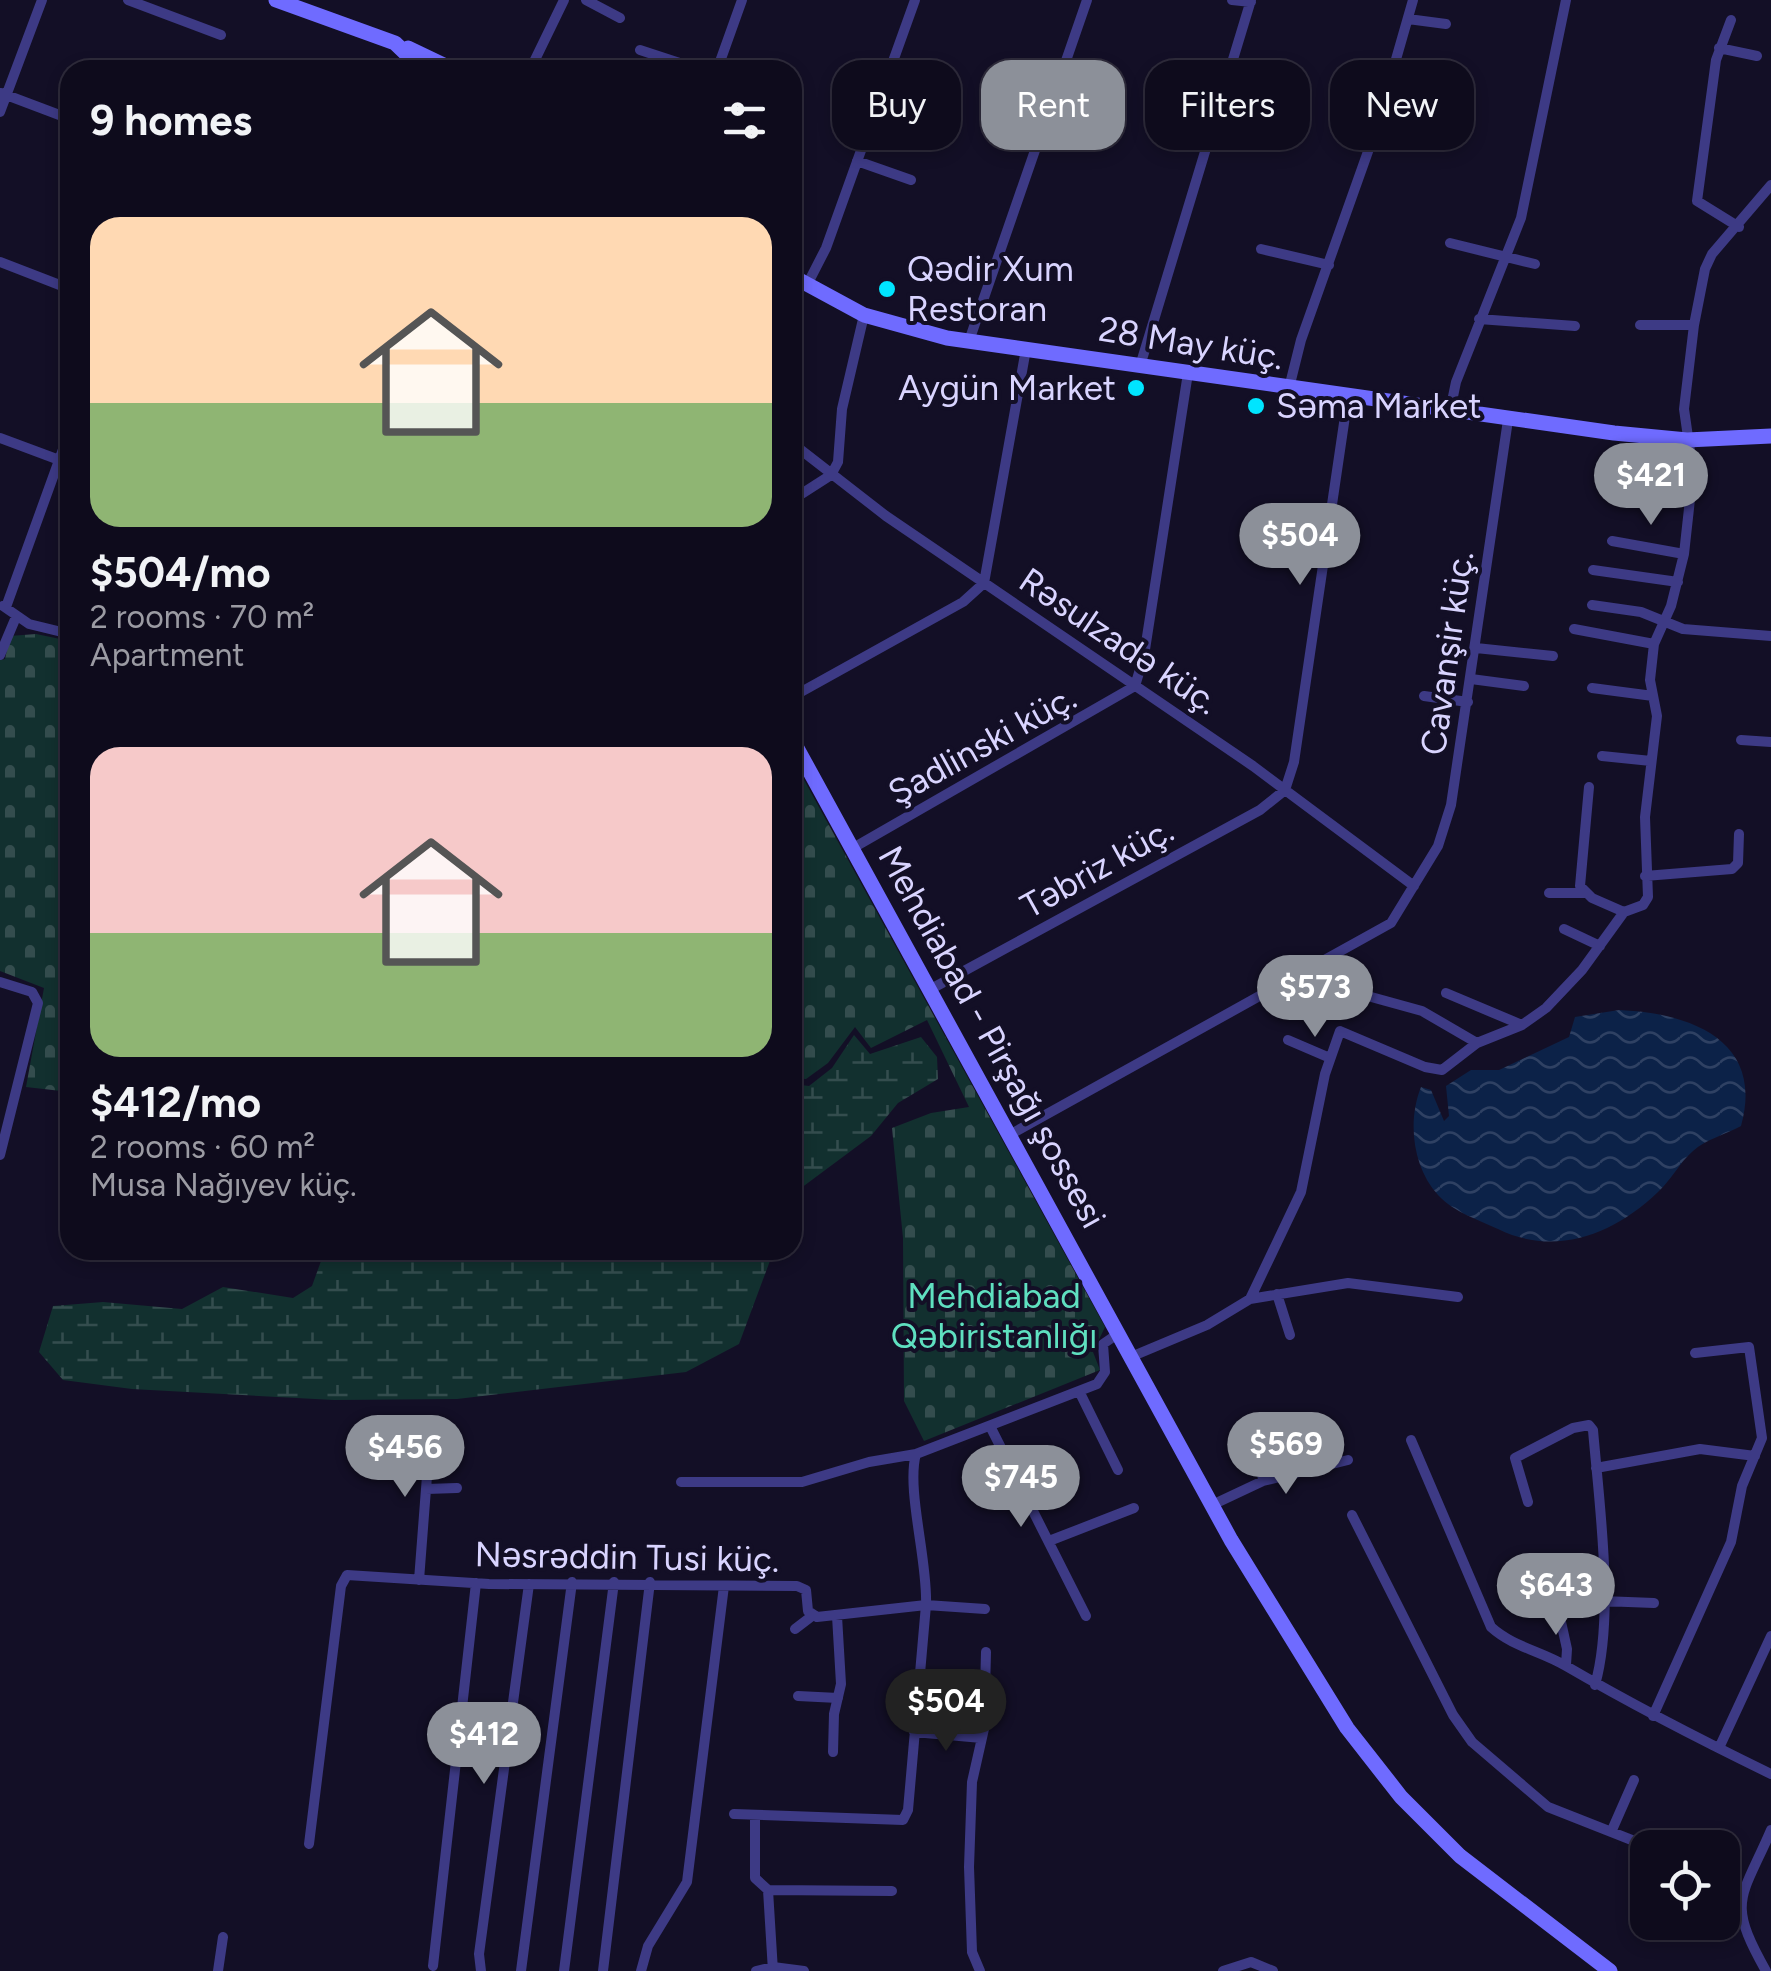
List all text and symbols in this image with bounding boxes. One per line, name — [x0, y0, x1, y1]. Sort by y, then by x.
chip: Buy — [832, 60, 961, 150]
chip: Rent — [981, 60, 1125, 150]
chip: Filters — [1145, 60, 1310, 150]
chip: New — [1330, 60, 1474, 150]
icon: filters — [717, 93, 772, 148]
text: 9 homes — [90, 95, 252, 146]
place label: Qədir Xum Restoran — [907, 248, 1074, 330]
marker: Qədir Xum Restoran — [876, 278, 898, 300]
icon: home — [341, 282, 521, 462]
street label: 28 May küç. — [1096, 308, 1286, 378]
place label: Aygün Market — [898, 367, 1116, 409]
marker: Aygün Market — [1125, 377, 1147, 399]
place label: Səma Market — [1276, 385, 1481, 427]
marker: Səma Market — [1245, 395, 1267, 417]
pin: $421 — [1592, 443, 1710, 528]
text: $421 — [1616, 456, 1686, 494]
pin: $504 — [1241, 503, 1359, 588]
text: $504 — [1261, 516, 1339, 554]
text: $504/mo — [90, 547, 271, 598]
street label: Cavanşir küç. — [1412, 548, 1482, 758]
street label: Rəsulzadə küç. — [1011, 559, 1227, 723]
text: 2 rooms · 70 m² — [90, 598, 314, 636]
text: Apartment — [90, 636, 244, 674]
street label: Şadlinski küç. — [881, 676, 1083, 814]
street label: Təbriz küç. — [1013, 809, 1181, 927]
icon: home — [341, 812, 521, 992]
street label: Mehdiabad - Pirşağı şossesi — [869, 839, 1115, 1235]
pin: $573 — [1256, 955, 1374, 1040]
text: $573 — [1279, 968, 1351, 1006]
text: $412/mo — [90, 1077, 261, 1128]
text: 2 rooms · 60 m² — [90, 1128, 315, 1166]
text: Musa Nağıyev küç. — [90, 1166, 357, 1204]
park label: Mehdiabad Qəbiristanlığı — [891, 1275, 1097, 1357]
pin: $569 — [1227, 1412, 1345, 1497]
pin: $456 — [346, 1415, 464, 1500]
text: $569 — [1249, 1425, 1323, 1463]
text: $456 — [367, 1428, 443, 1466]
pin: $745 — [962, 1445, 1080, 1530]
text: $745 — [984, 1458, 1058, 1496]
street label: Nəsrəddin Tusi küç. — [474, 1533, 780, 1581]
pin: $643 — [1497, 1553, 1615, 1638]
text: $643 — [1519, 1566, 1593, 1604]
pin: $504 — [887, 1669, 1005, 1754]
text: $504 — [907, 1682, 985, 1720]
pin: $412 — [425, 1702, 543, 1787]
text: $412 — [449, 1715, 519, 1753]
map controls — [1630, 1830, 1740, 1940]
button: locate — [1630, 1830, 1740, 1940]

